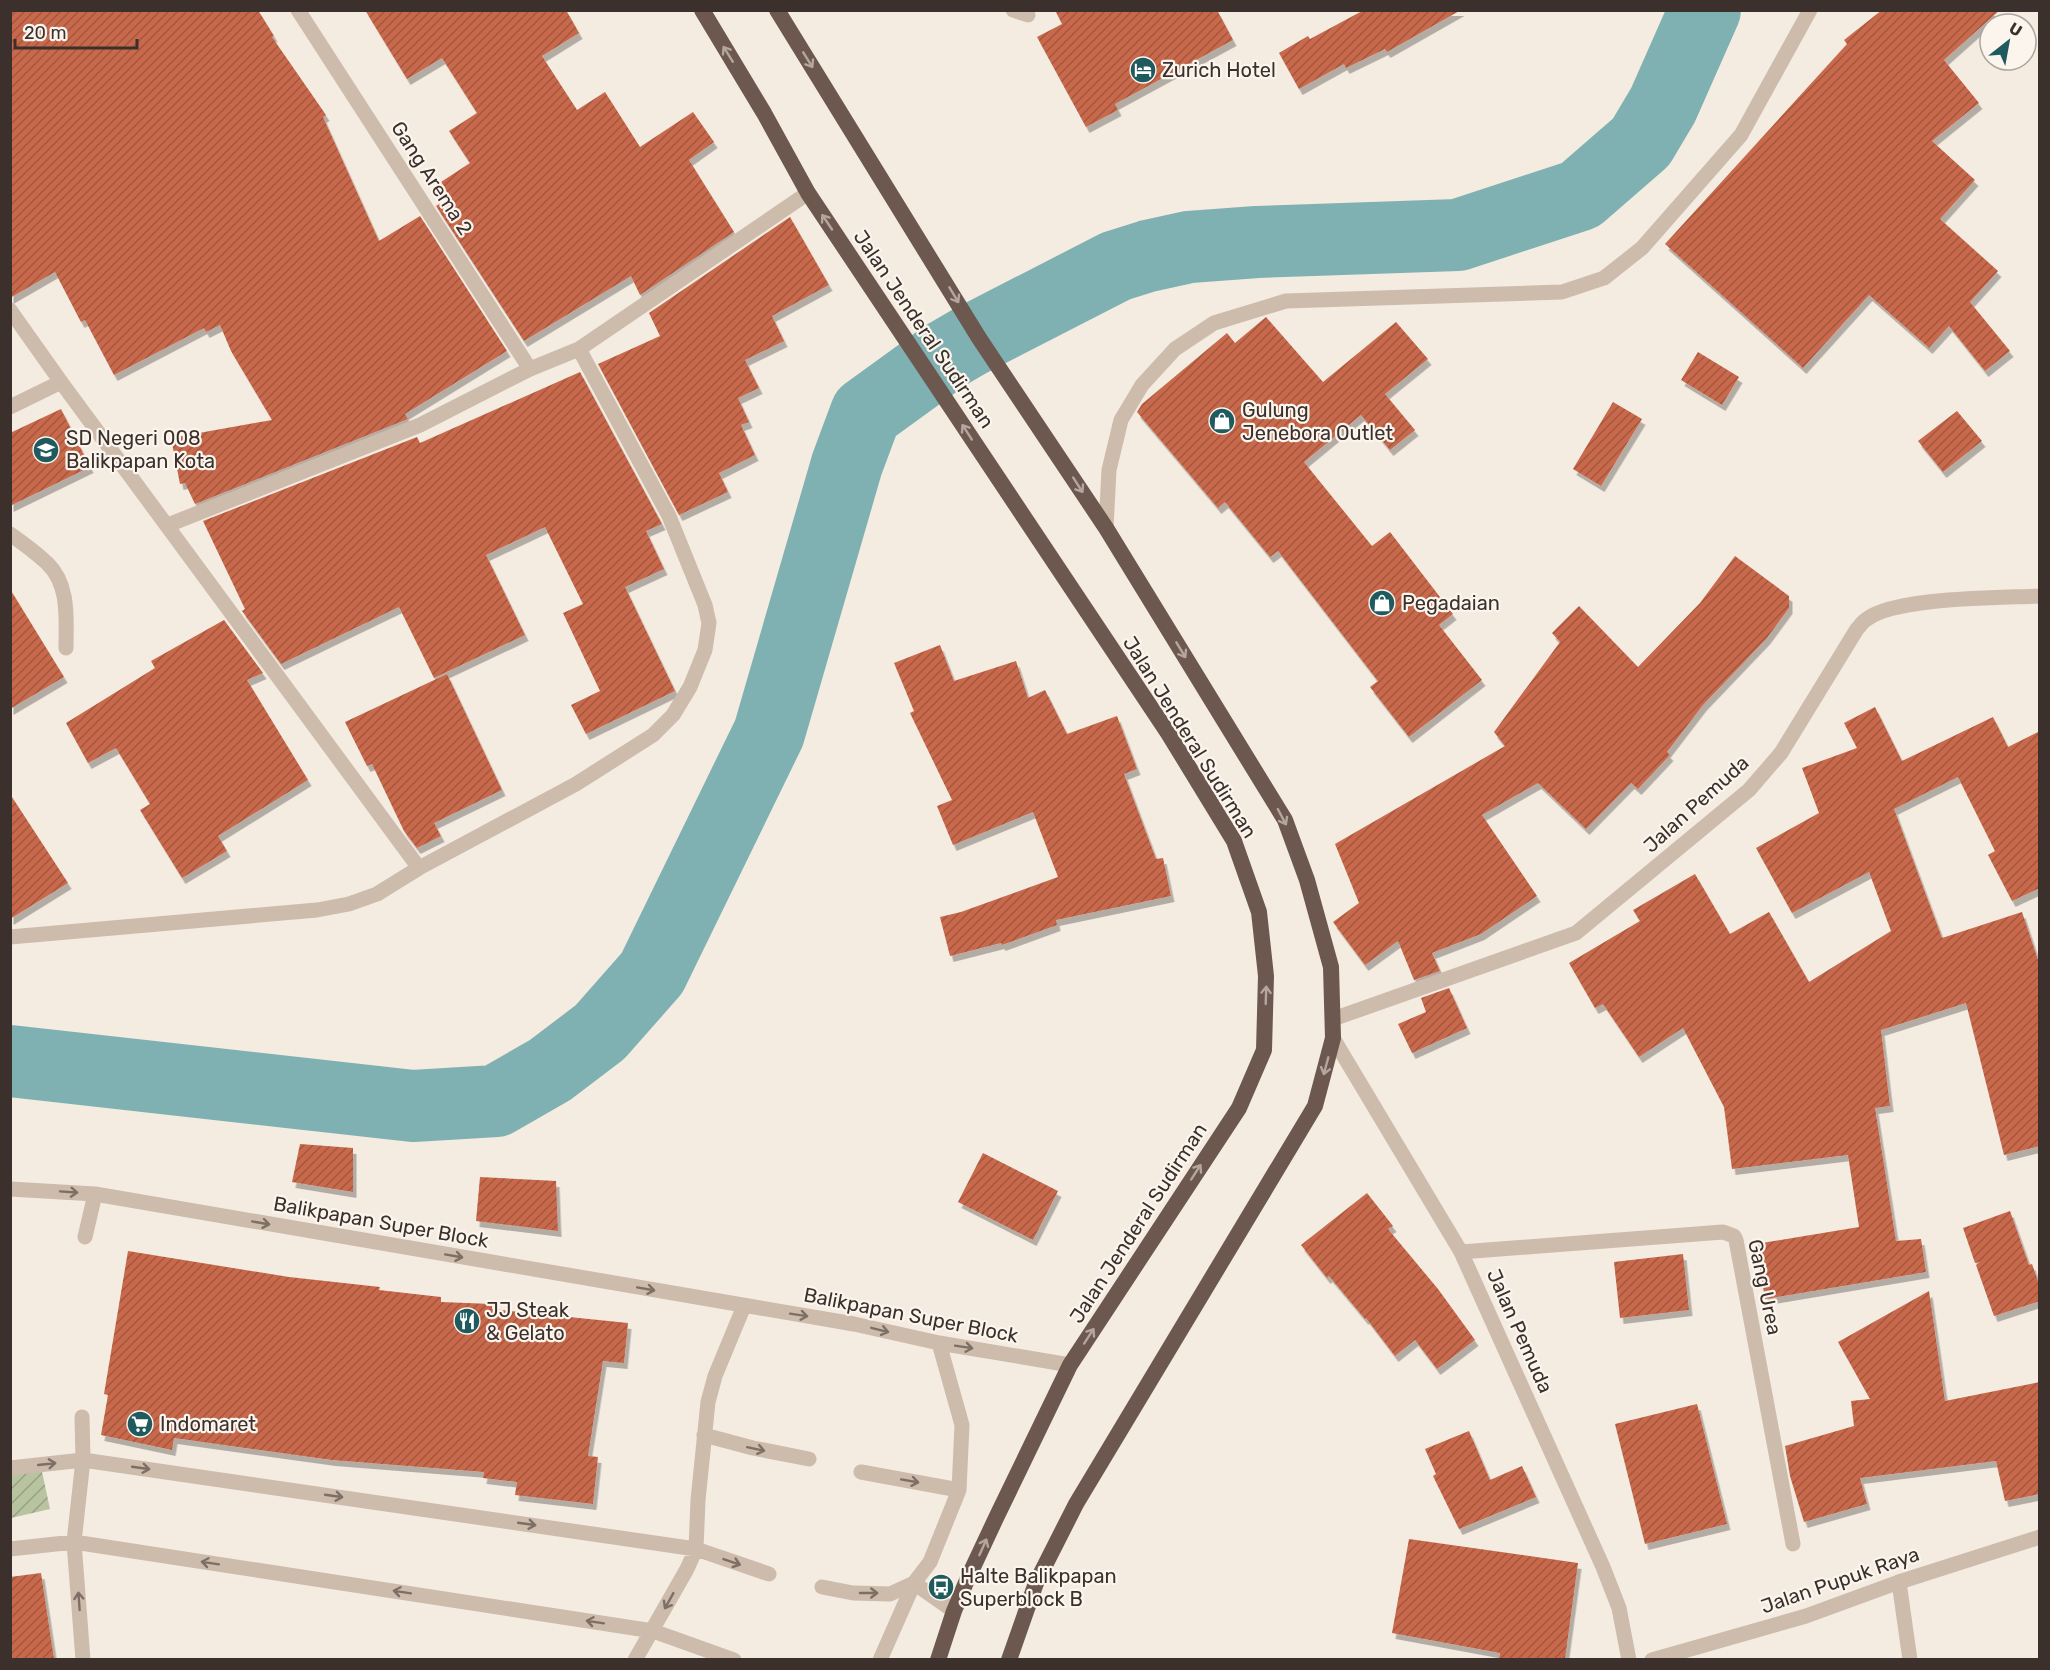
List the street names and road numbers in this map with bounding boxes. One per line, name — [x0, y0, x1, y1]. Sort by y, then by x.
street label: Gang Arema 2 — [386, 117, 478, 239]
street label: Jalan Jenderal Sudirman — [849, 225, 999, 433]
street label: Jalan Jenderal Sudirman — [1118, 632, 1262, 842]
street label: Jalan Pemuda — [1638, 751, 1754, 857]
street label: Jalan Jenderal Sudirman — [1064, 1118, 1212, 1328]
street label: Balikpapan Super Block — [272, 1191, 491, 1253]
street label: Gang Urea — [1743, 1237, 1787, 1337]
street label: Jalan Pemuda — [1482, 1265, 1558, 1397]
street label: Balikpapan Super Block — [802, 1282, 1021, 1348]
street label: Jalan Pupuk Raya — [1758, 1542, 1922, 1618]

